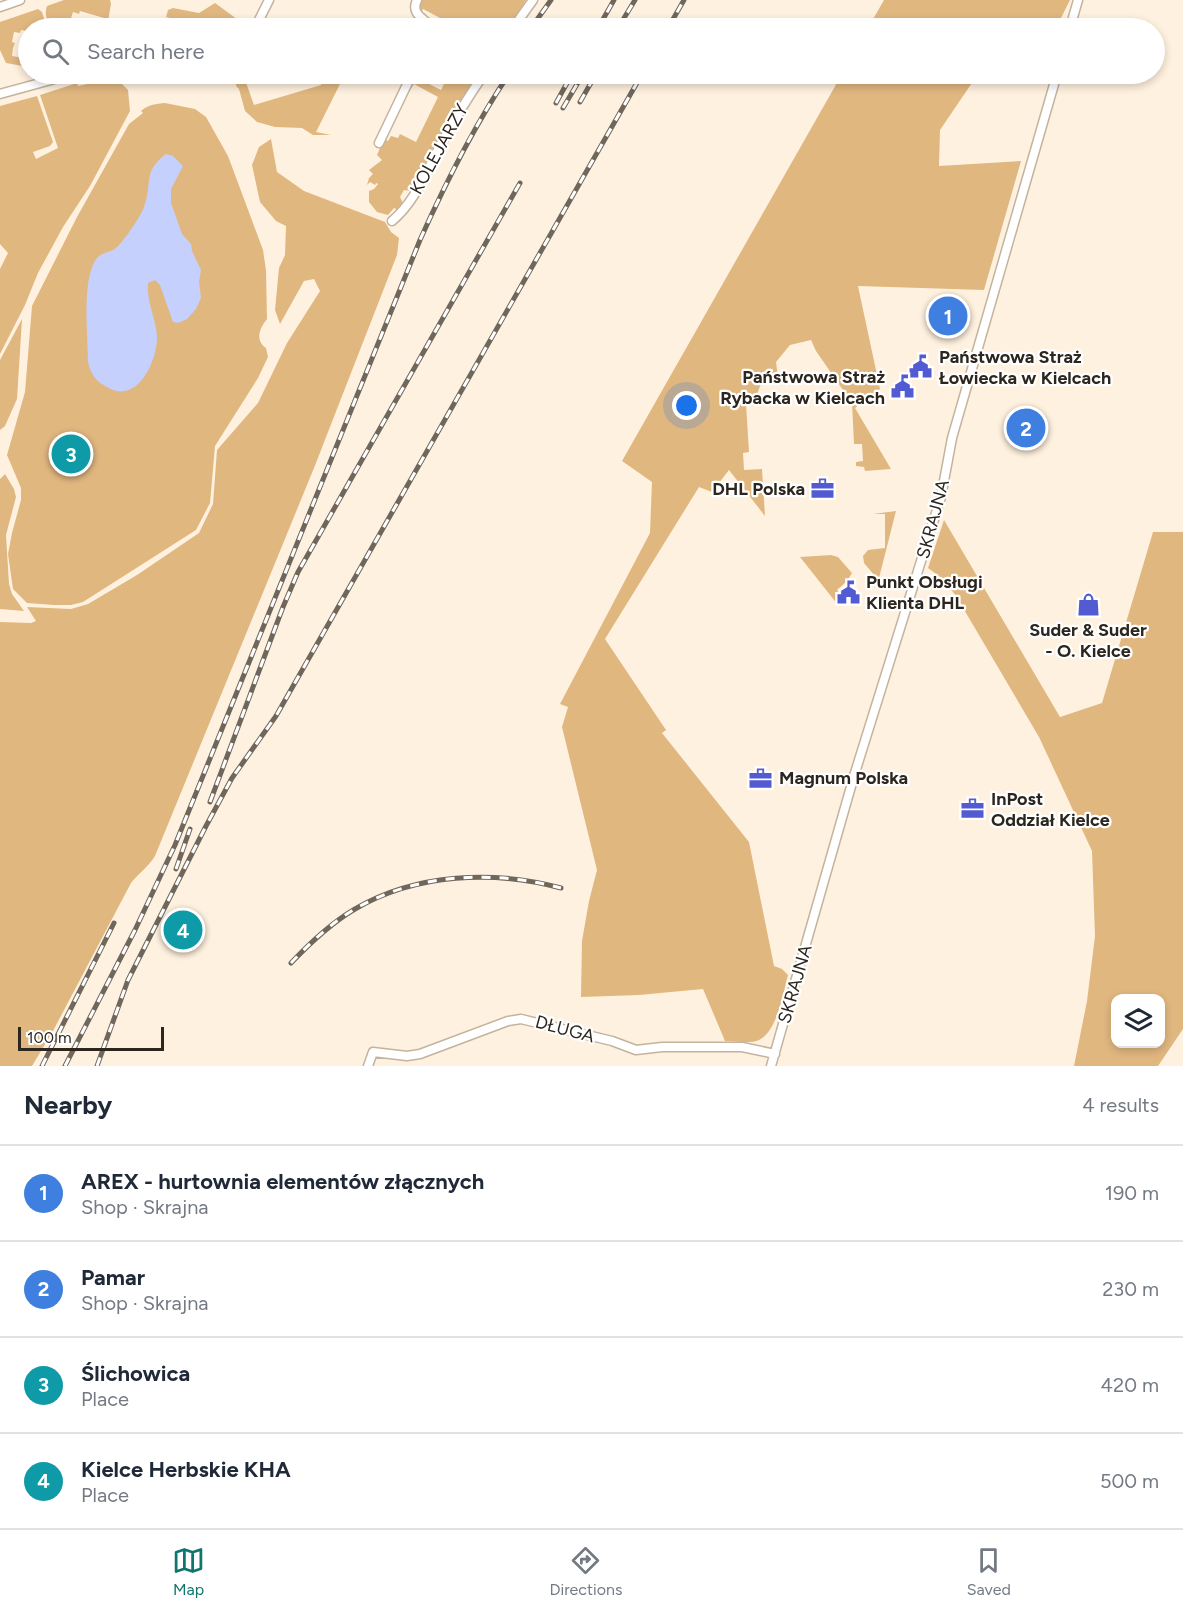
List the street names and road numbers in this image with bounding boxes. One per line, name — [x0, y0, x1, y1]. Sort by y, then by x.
street label: KOLEJARZY — [405, 100, 473, 198]
street label: SKRAJNA — [912, 477, 954, 561]
street label: SKRAJNA — [773, 942, 817, 1026]
street label: DŁUGA — [533, 1011, 597, 1047]

